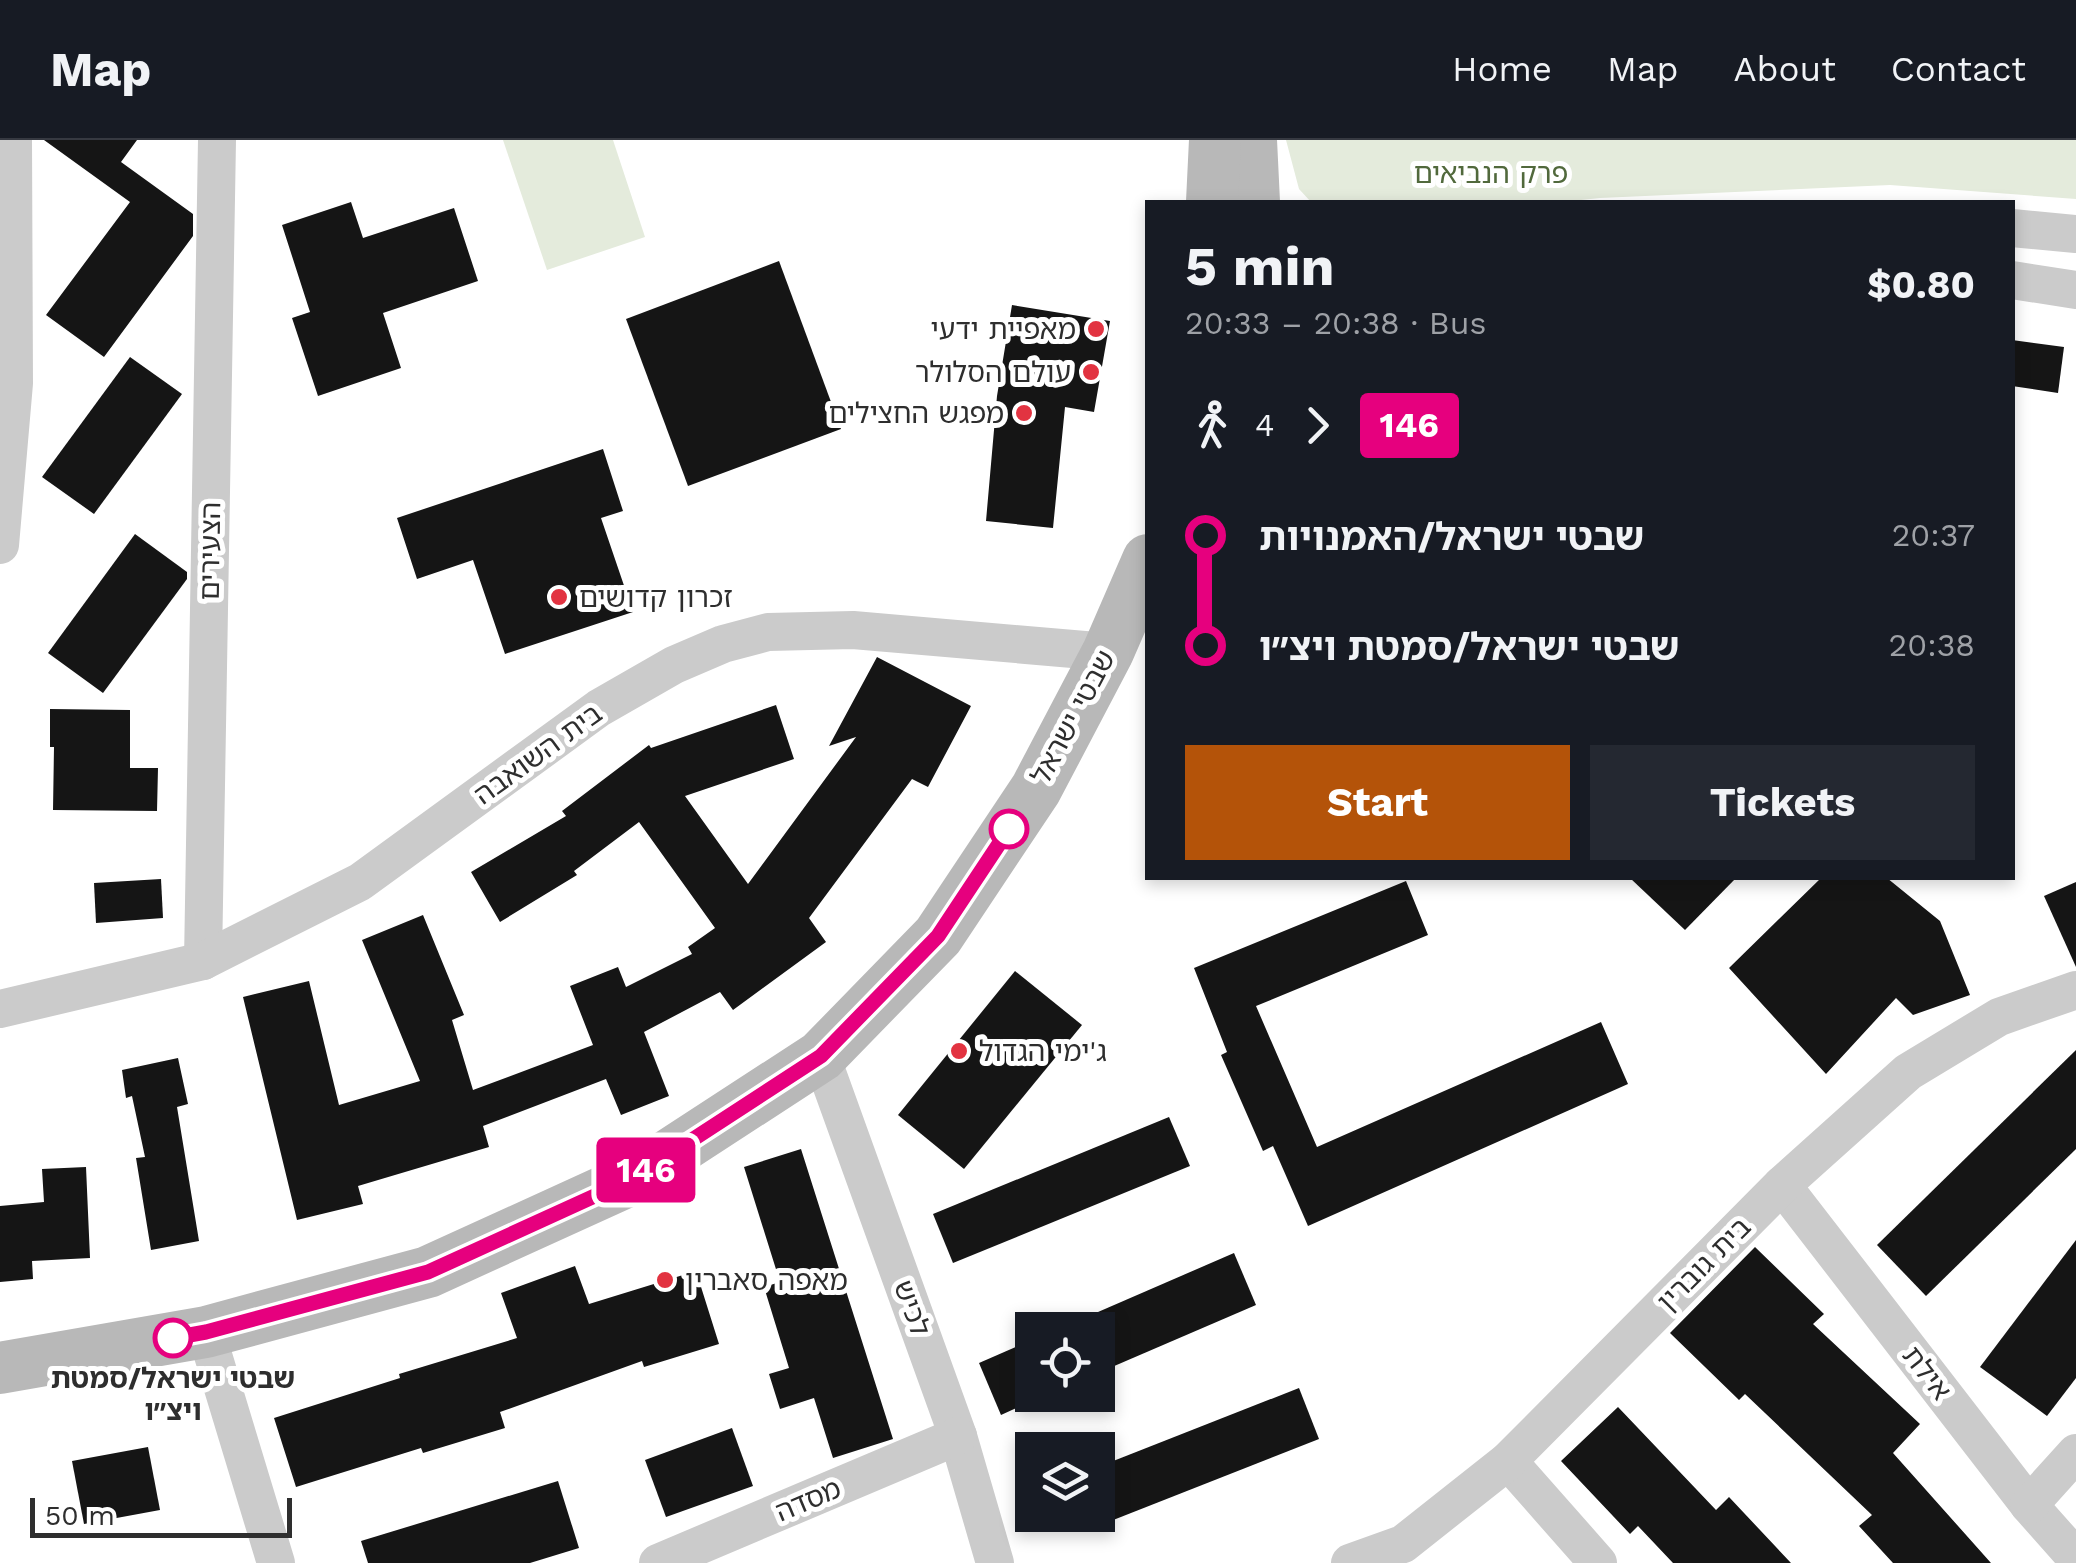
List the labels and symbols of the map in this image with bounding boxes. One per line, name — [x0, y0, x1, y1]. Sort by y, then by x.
park label: פרק הנביאים — [1414, 157, 1568, 190]
place label: מאפיית ידעי — [931, 313, 1076, 346]
marker: מאפיית ידעי — [1085, 318, 1107, 340]
place label: עולם הסלולר — [915, 356, 1071, 389]
marker: עולם הסלולר — [1080, 361, 1102, 383]
place label: מפגש החצילים — [828, 397, 1004, 430]
marker: מפגש החצילים — [1013, 402, 1035, 424]
street label: הצעירים — [193, 501, 227, 601]
place label: זכרון קדושים — [579, 581, 733, 614]
marker: זכרון קדושים — [548, 586, 570, 608]
street label: שבטי ישראל — [1024, 645, 1122, 789]
street label: בית השואבה — [468, 697, 608, 811]
unlabelled marker — [990, 810, 1028, 848]
place label: ג'ימי הגדול — [979, 1035, 1107, 1068]
marker: ג'ימי הגדול — [948, 1040, 970, 1062]
line badge: 146 — [588, 1138, 704, 1202]
street label: בית גוברין — [1650, 1210, 1758, 1318]
place label: מאפה סאברין — [685, 1264, 848, 1297]
marker: מאפה סאברין — [654, 1269, 676, 1291]
street label: לכיש — [887, 1276, 937, 1340]
marker: שבטי ישראל/סמטת ויצ״ו — [154, 1319, 192, 1357]
street label: אילת — [1896, 1340, 1958, 1406]
place label: שבטי ישראל/סמטת ויצ״ו — [51, 1362, 295, 1427]
street label: מסדה — [770, 1472, 846, 1528]
scale bar — [30, 1493, 292, 1538]

